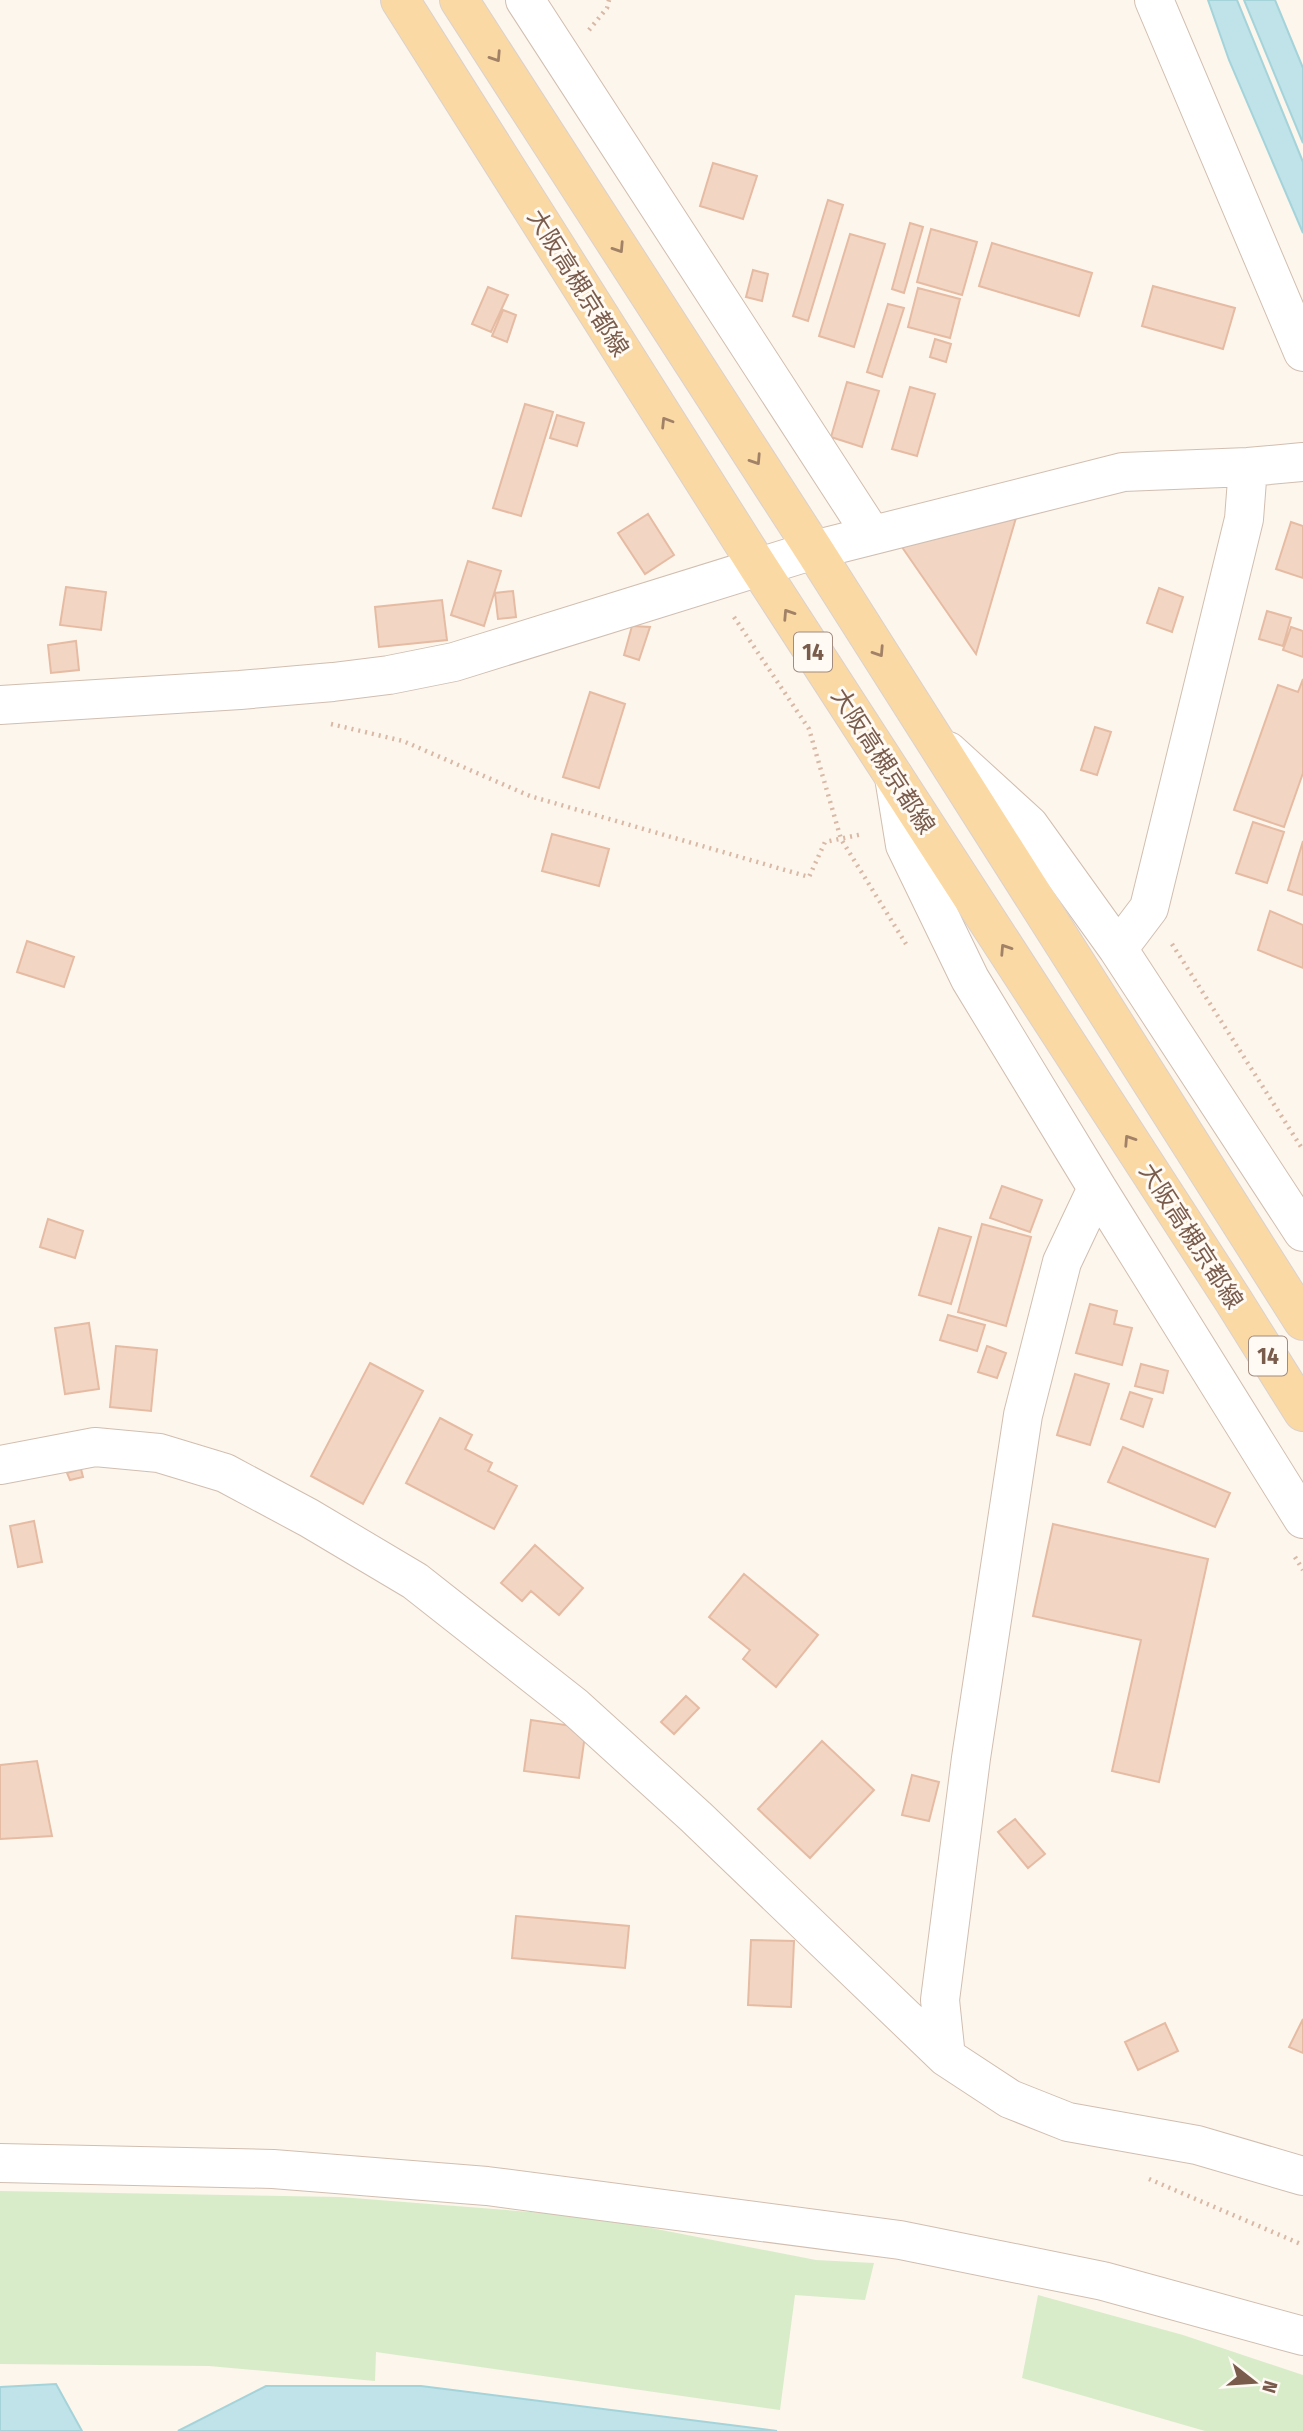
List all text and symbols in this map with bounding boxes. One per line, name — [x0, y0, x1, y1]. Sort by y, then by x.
one-way arrow — [487, 50, 500, 63]
street label: 大阪高槻京都線 — [522, 204, 634, 362]
one-way arrow — [611, 241, 624, 254]
one-way arrow — [662, 417, 675, 430]
one-way arrow — [747, 452, 760, 465]
one-way arrow — [784, 609, 797, 622]
road number: 14 — [794, 632, 832, 672]
one-way arrow — [870, 644, 883, 657]
street label: 大阪高槻京都線 — [826, 683, 940, 839]
one-way arrow — [1001, 944, 1013, 957]
one-way arrow — [1124, 1134, 1137, 1147]
street label: 大阪高槻京都線 — [1134, 1158, 1248, 1314]
road number: 14 — [1249, 1336, 1287, 1376]
north arrow — [1219, 2347, 1289, 2417]
text: N — [1257, 2378, 1282, 2396]

